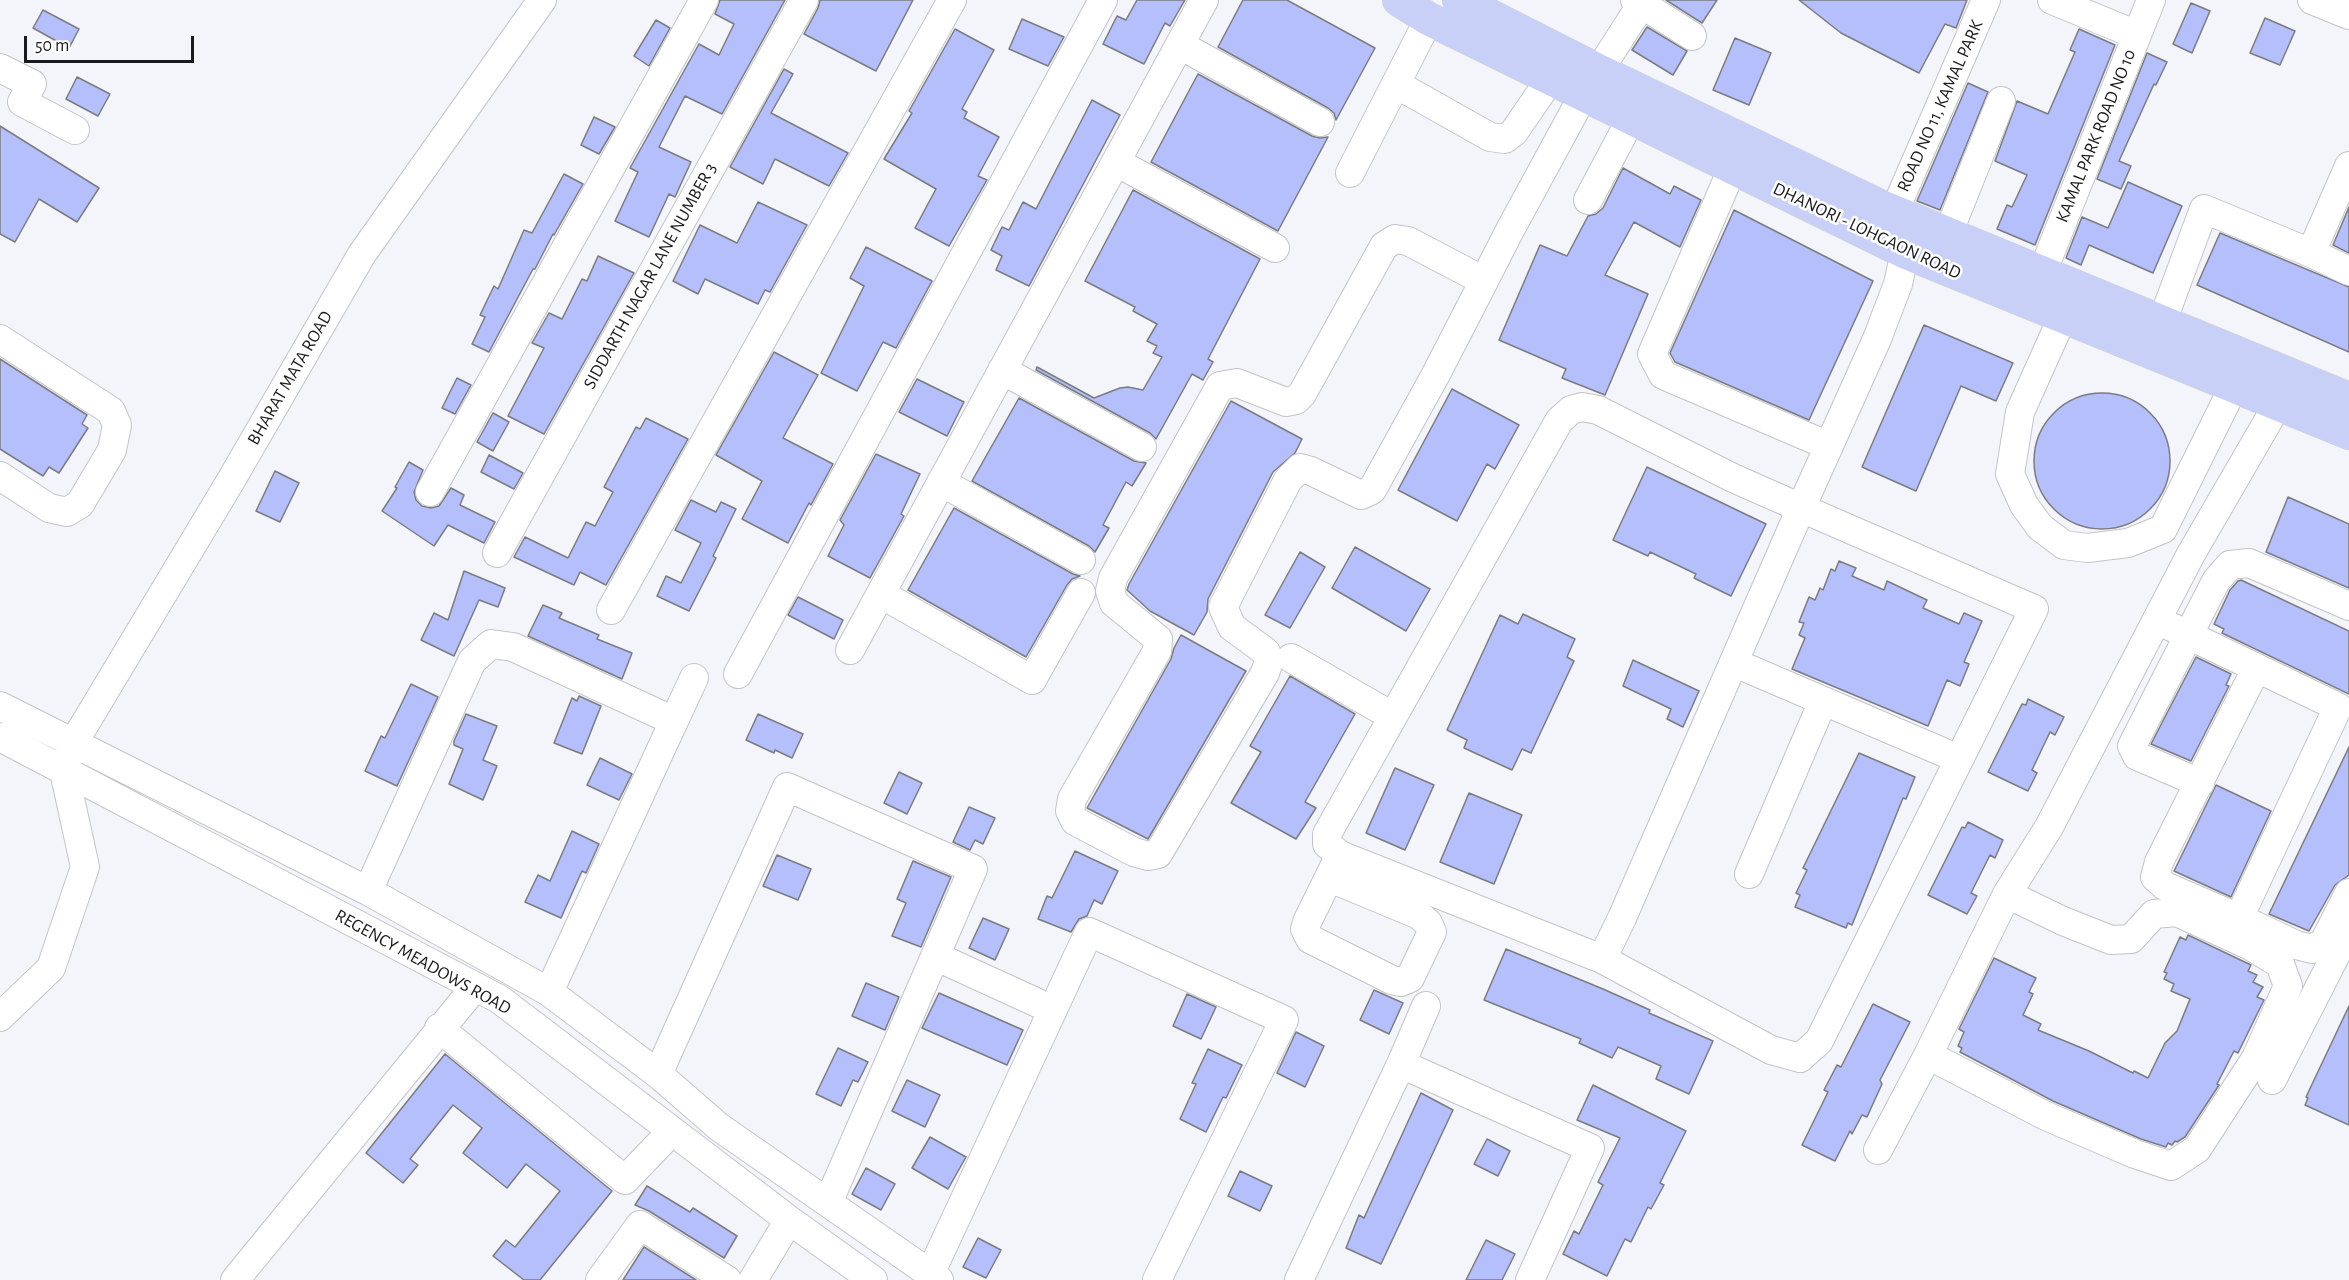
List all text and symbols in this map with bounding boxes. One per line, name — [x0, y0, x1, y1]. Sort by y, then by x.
street label: ROAD NO 11, KAMAL PARK — [1892, 17, 1988, 195]
scale bar — [27, 24, 196, 62]
text: 50 m — [35, 37, 69, 55]
street label: KAMAL PARK ROAD NO 10 — [2051, 46, 2141, 226]
street label: SIDDARTH NAGAR LANE NUMBER 3 — [579, 159, 721, 393]
street label: DHANORI - LOHGAON ROAD — [1770, 178, 1964, 284]
street label: BHARAT MATA ROAD — [243, 307, 337, 449]
street label: REGENCY MEADOWS ROAD — [331, 905, 515, 1019]

